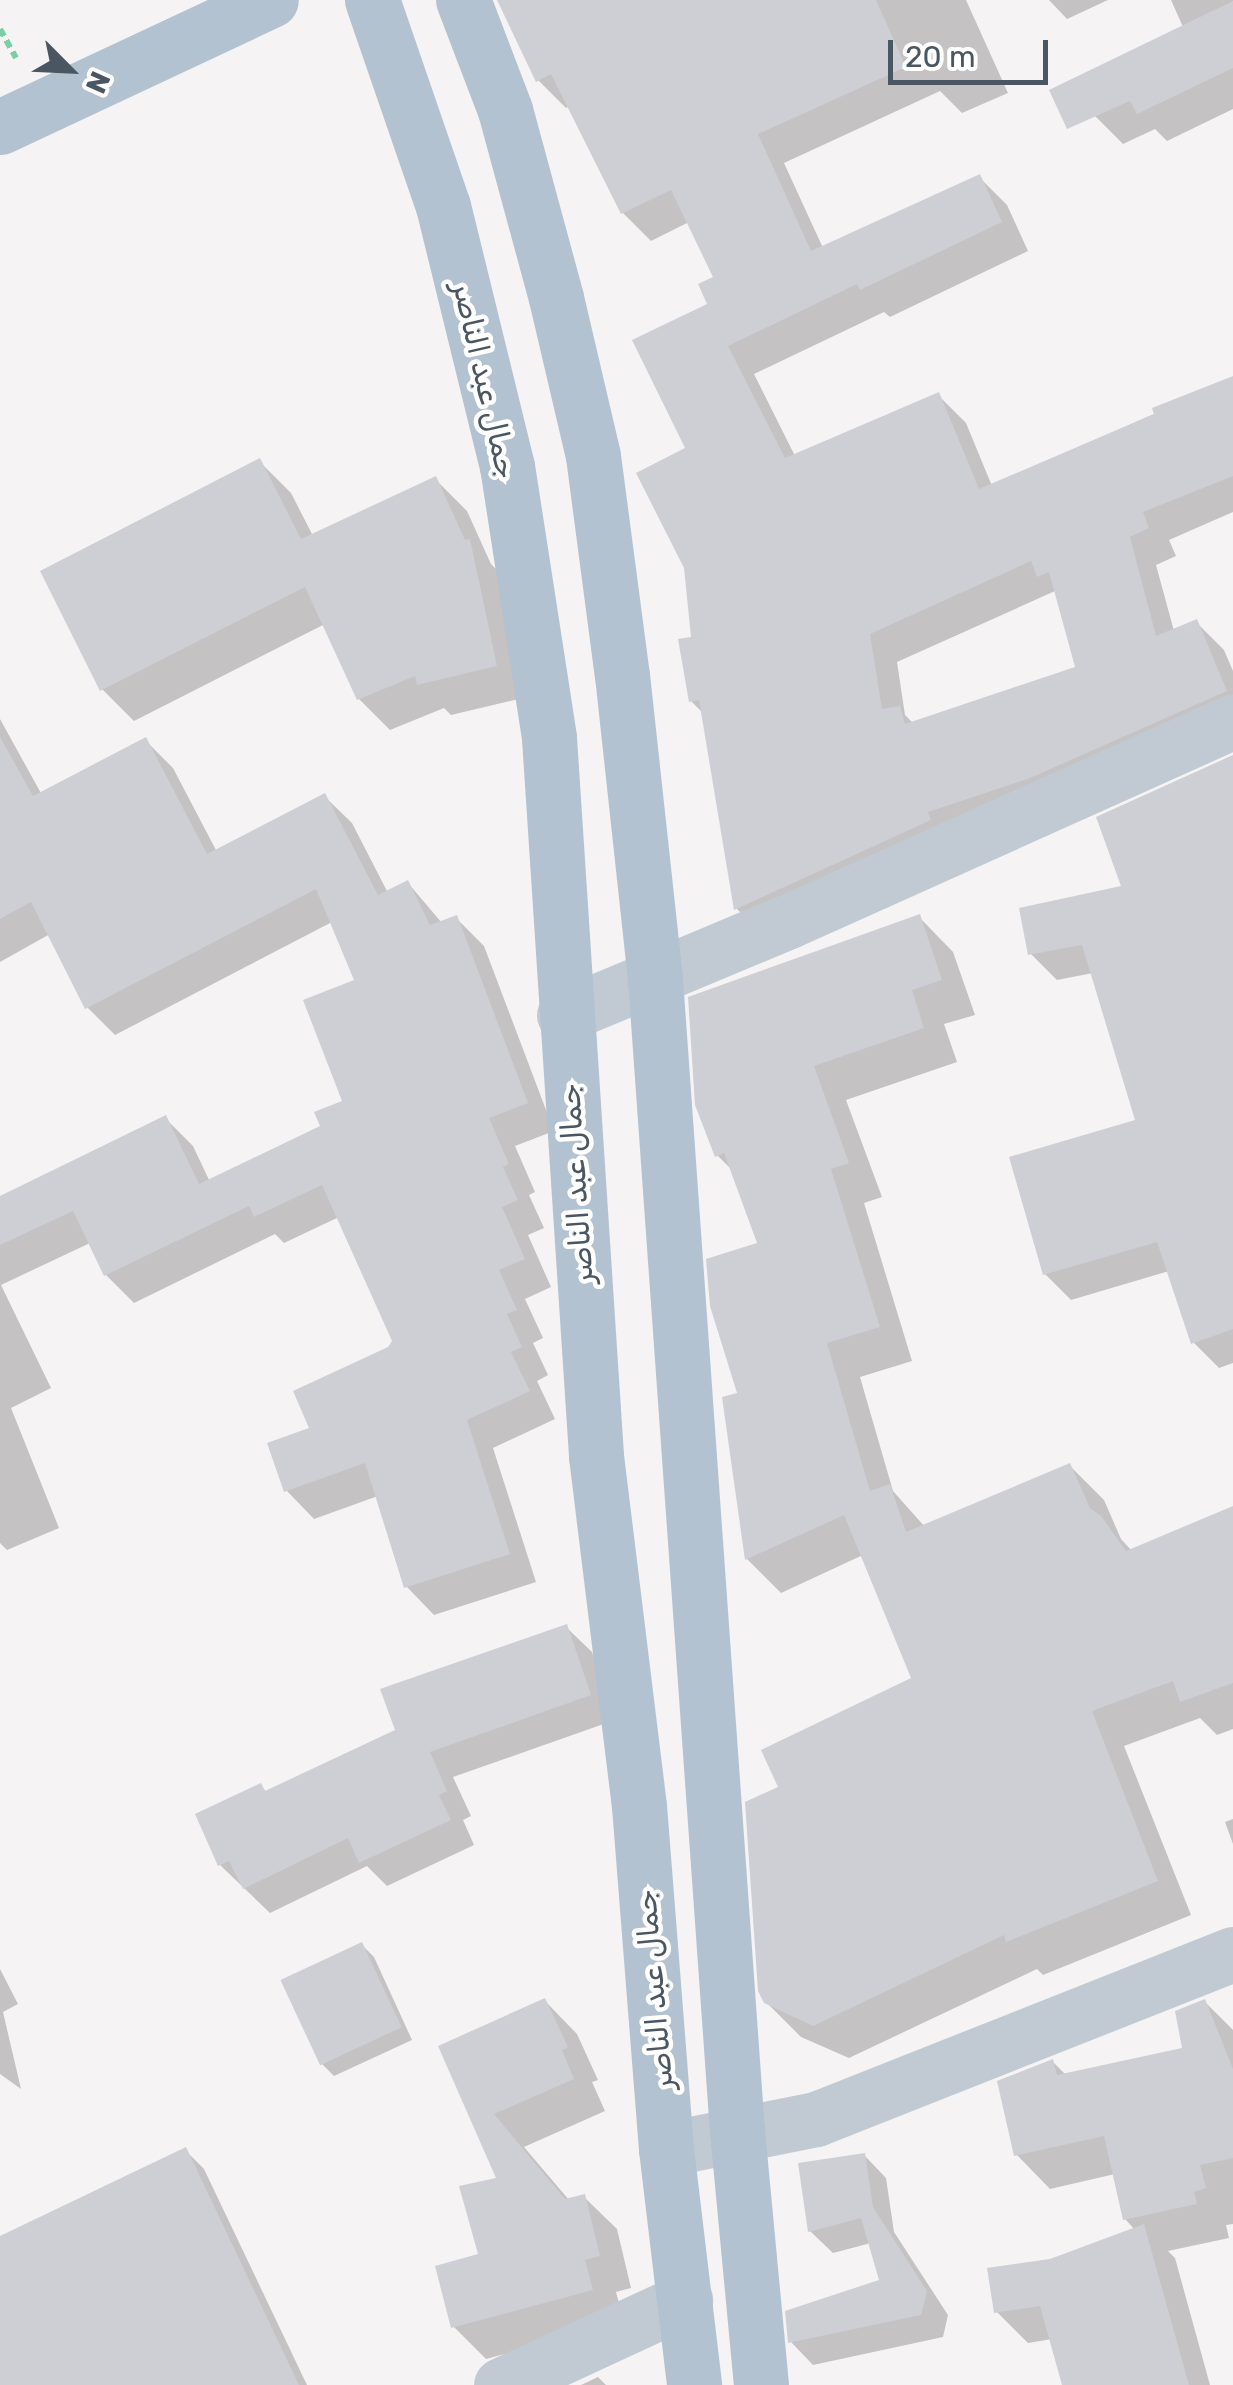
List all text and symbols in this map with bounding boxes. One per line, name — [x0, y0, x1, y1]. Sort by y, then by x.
north arrow — [20, 20, 120, 120]
scale bar — [893, 20, 1053, 82]
text: 20 m — [905, 39, 976, 75]
text: N — [79, 66, 117, 98]
street label: جمال عبد الناصر — [445, 278, 525, 482]
street label: جمال عبد الناصر — [551, 1083, 601, 1285]
street label: جمال عبد الناصر — [627, 1888, 681, 2092]

